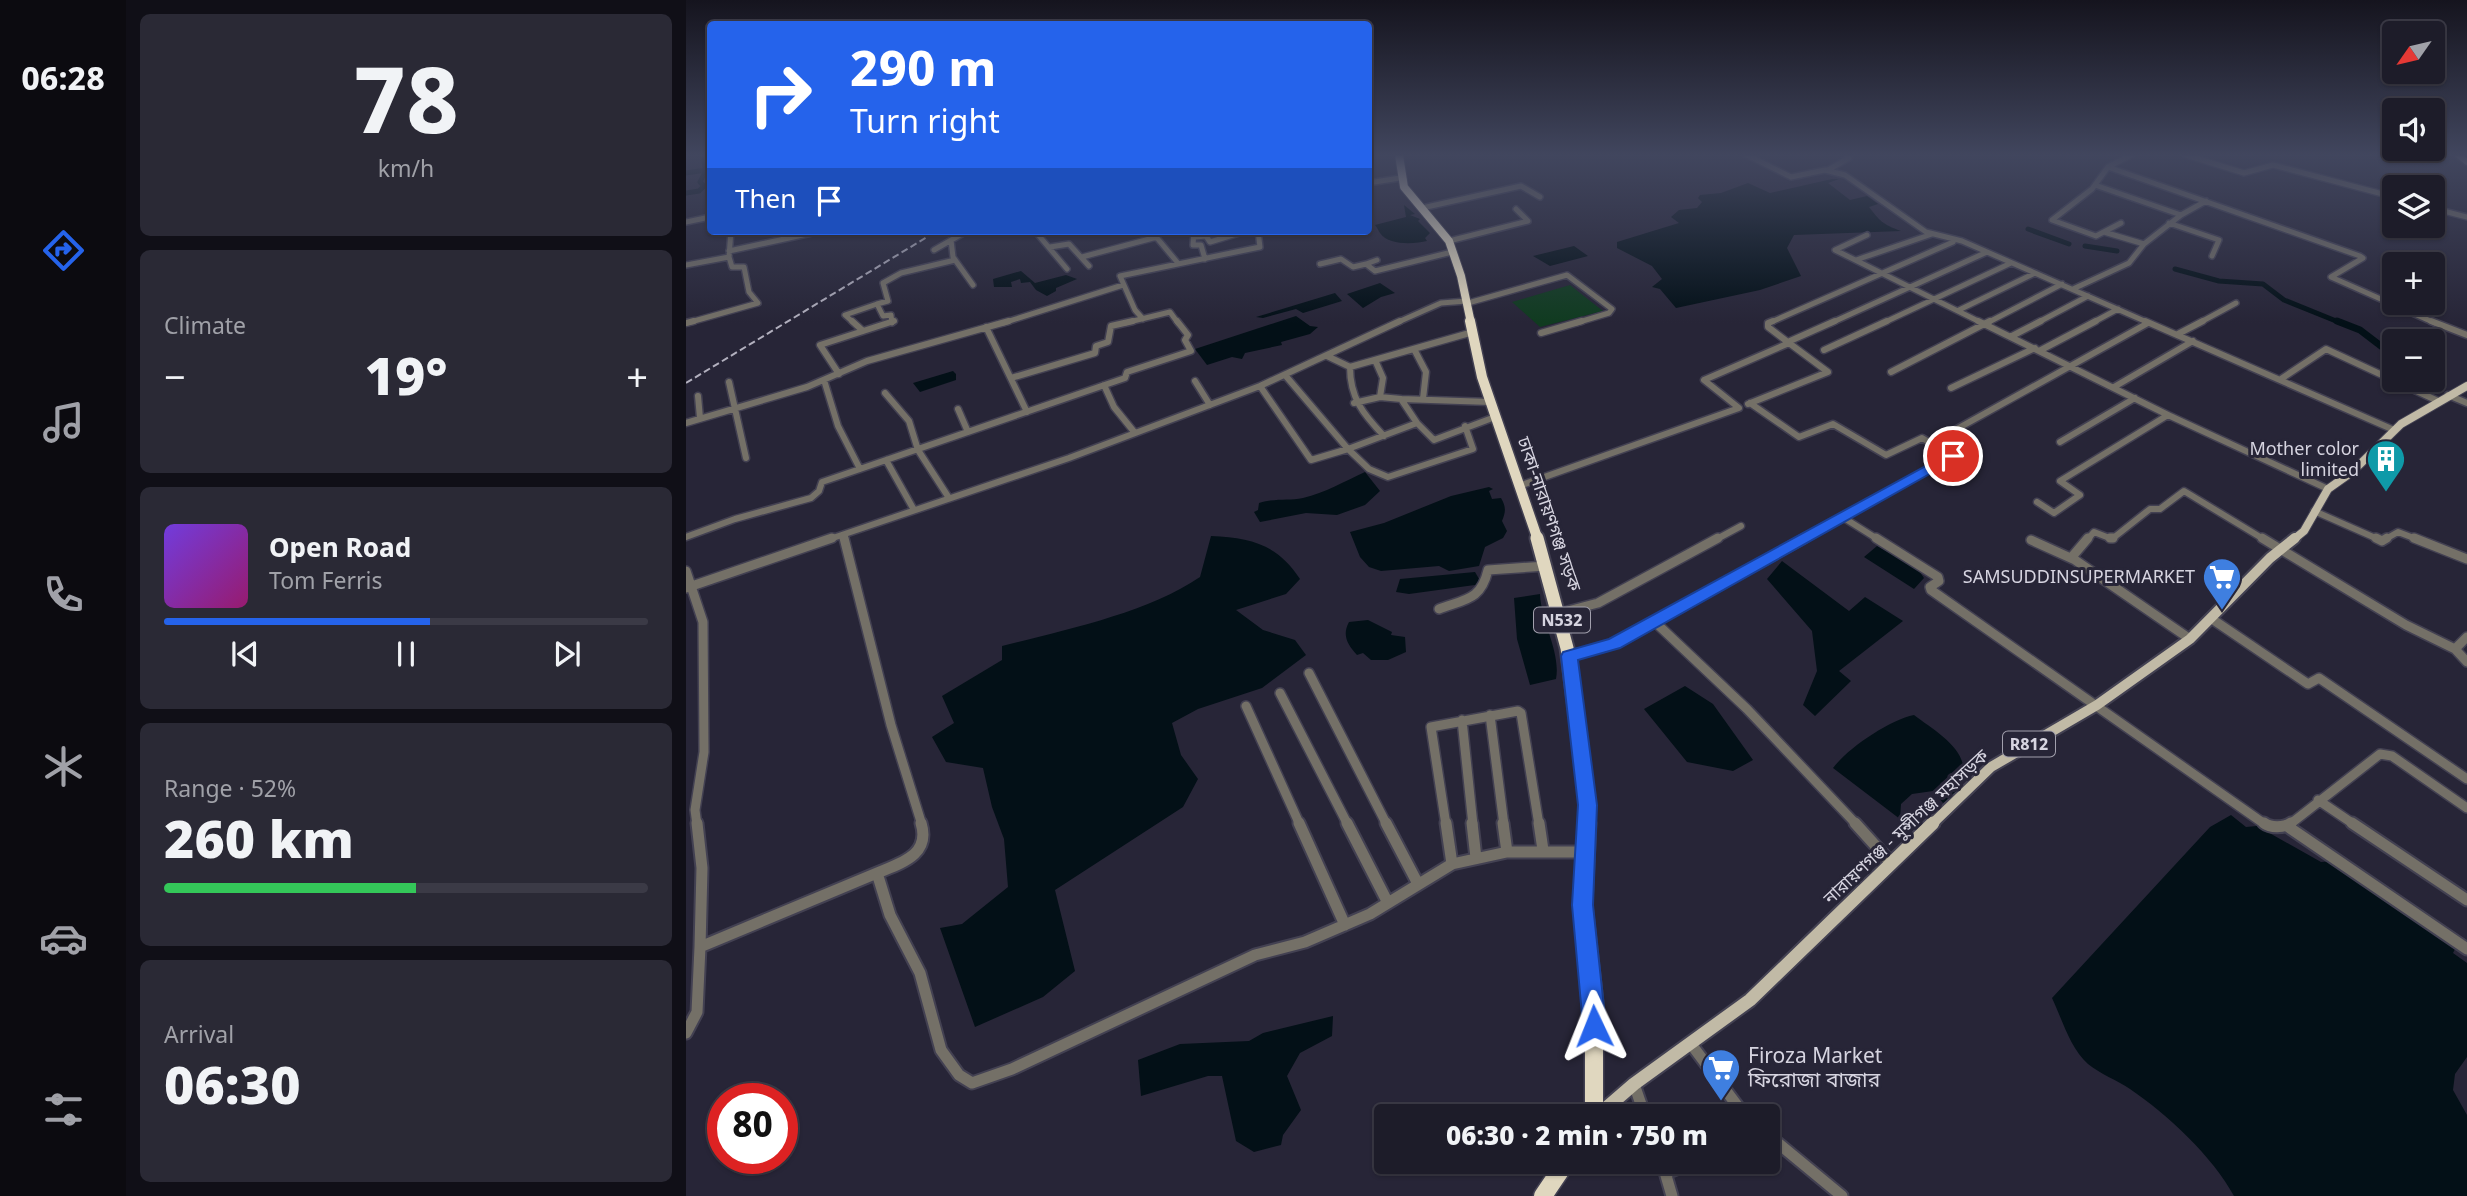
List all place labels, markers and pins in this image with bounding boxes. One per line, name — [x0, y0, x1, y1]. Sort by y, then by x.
pin — [1923, 426, 1983, 486]
place label: Mother color limited — [2249, 438, 2360, 483]
building icon: Mother color limited — [2365, 438, 2407, 493]
supermarket icon: SAMSUDDINSUPERMARKET — [2201, 556, 2243, 611]
place label: SAMSUDDINSUPERMARKET — [1963, 566, 2195, 590]
place label: Firoza Market ফিরোজা বাজার — [1747, 1044, 1883, 1096]
supermarket icon: Firoza Market ফিরোজা বাজার — [1700, 1047, 1742, 1102]

